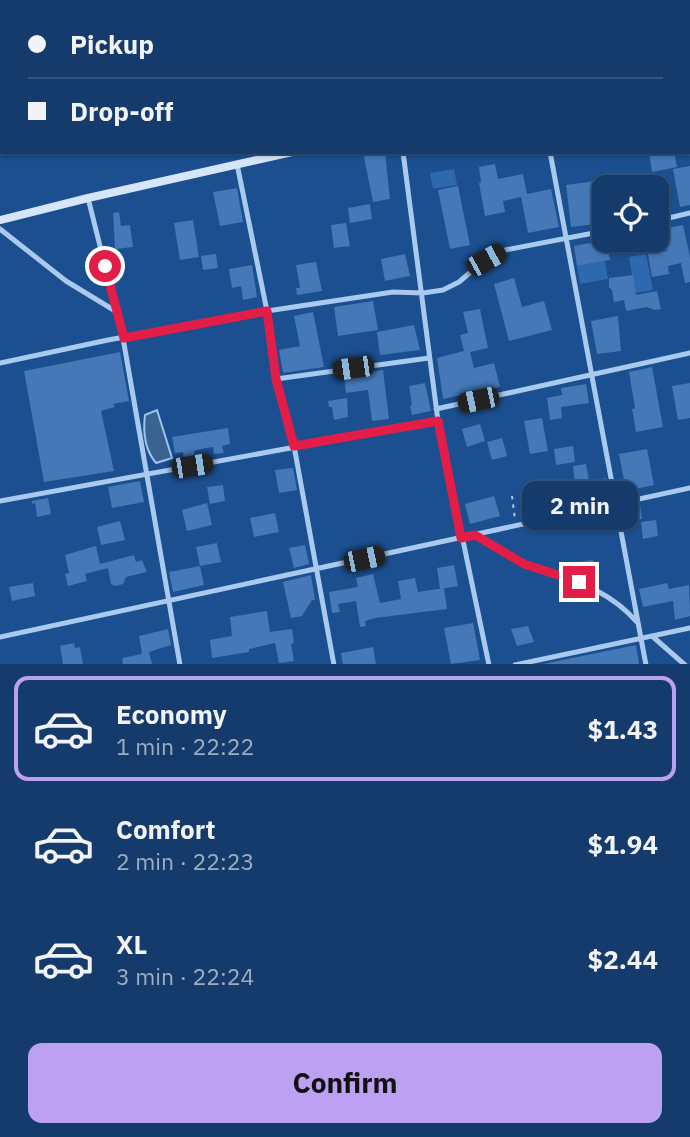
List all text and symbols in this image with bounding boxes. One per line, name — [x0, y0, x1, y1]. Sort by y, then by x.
text: Pickup — [70, 27, 154, 61]
text: Drop-off — [70, 94, 173, 128]
map controls — [592, 175, 669, 252]
button: locate — [592, 175, 669, 252]
car — [463, 241, 510, 279]
route start — [89, 250, 121, 282]
car — [331, 355, 376, 381]
car — [456, 385, 501, 415]
car — [170, 452, 215, 480]
callout: 2 min — [521, 480, 637, 530]
text: 2 min — [550, 490, 610, 520]
car — [342, 544, 387, 574]
route end — [563, 566, 595, 598]
icon: car — [32, 697, 95, 760]
text: Economy — [116, 697, 227, 731]
text: $1.43 — [588, 712, 658, 746]
text: 1 min · 22:22 — [116, 731, 254, 761]
icon: car — [32, 812, 95, 875]
text: Comfort — [116, 812, 215, 846]
text: $1.94 — [588, 827, 658, 861]
text: 2 min · 22:23 — [116, 846, 254, 876]
icon: car — [32, 927, 95, 990]
text: XL — [116, 927, 147, 961]
text: $2.44 — [588, 942, 658, 976]
text: 3 min · 22:24 — [116, 961, 254, 991]
button: Confirm — [28, 1043, 662, 1123]

